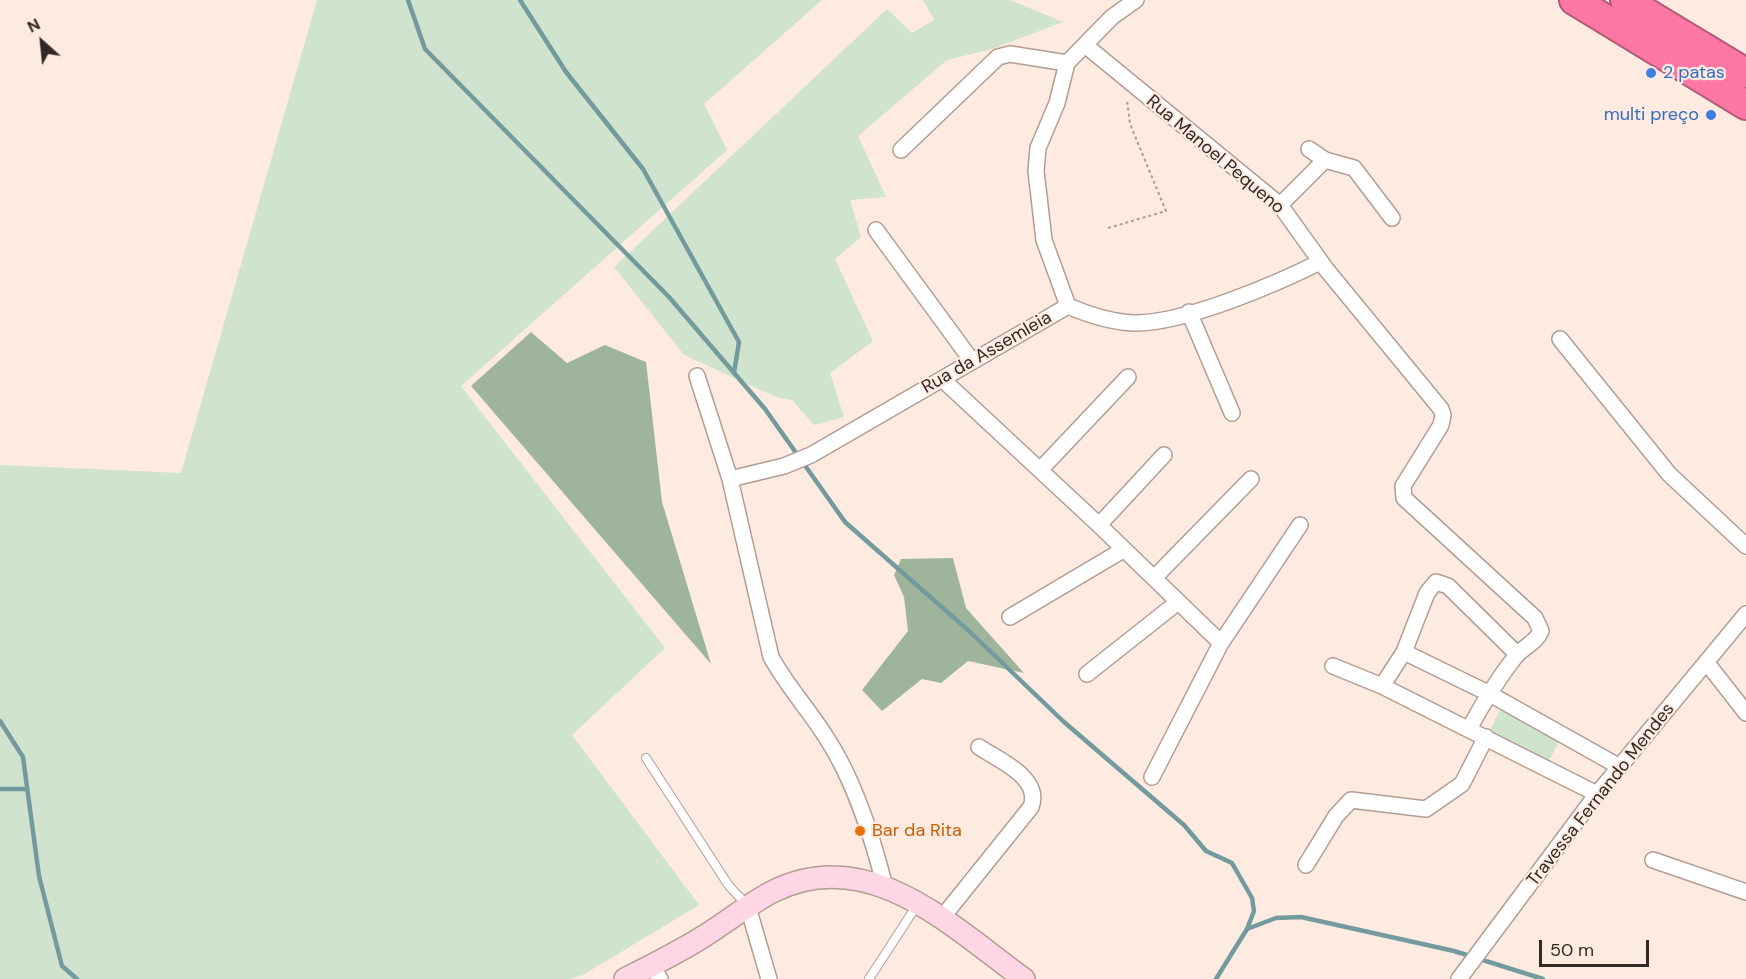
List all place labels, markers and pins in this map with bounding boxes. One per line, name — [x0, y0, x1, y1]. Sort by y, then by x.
place label: 2 patas — [1663, 62, 1725, 84]
marker: 2 patas — [1644, 66, 1658, 80]
place label: multi preço — [1604, 104, 1699, 126]
marker: multi preço — [1704, 108, 1718, 122]
place label: Bar da Rita — [872, 820, 962, 842]
marker: Bar da Rita — [853, 824, 867, 838]

